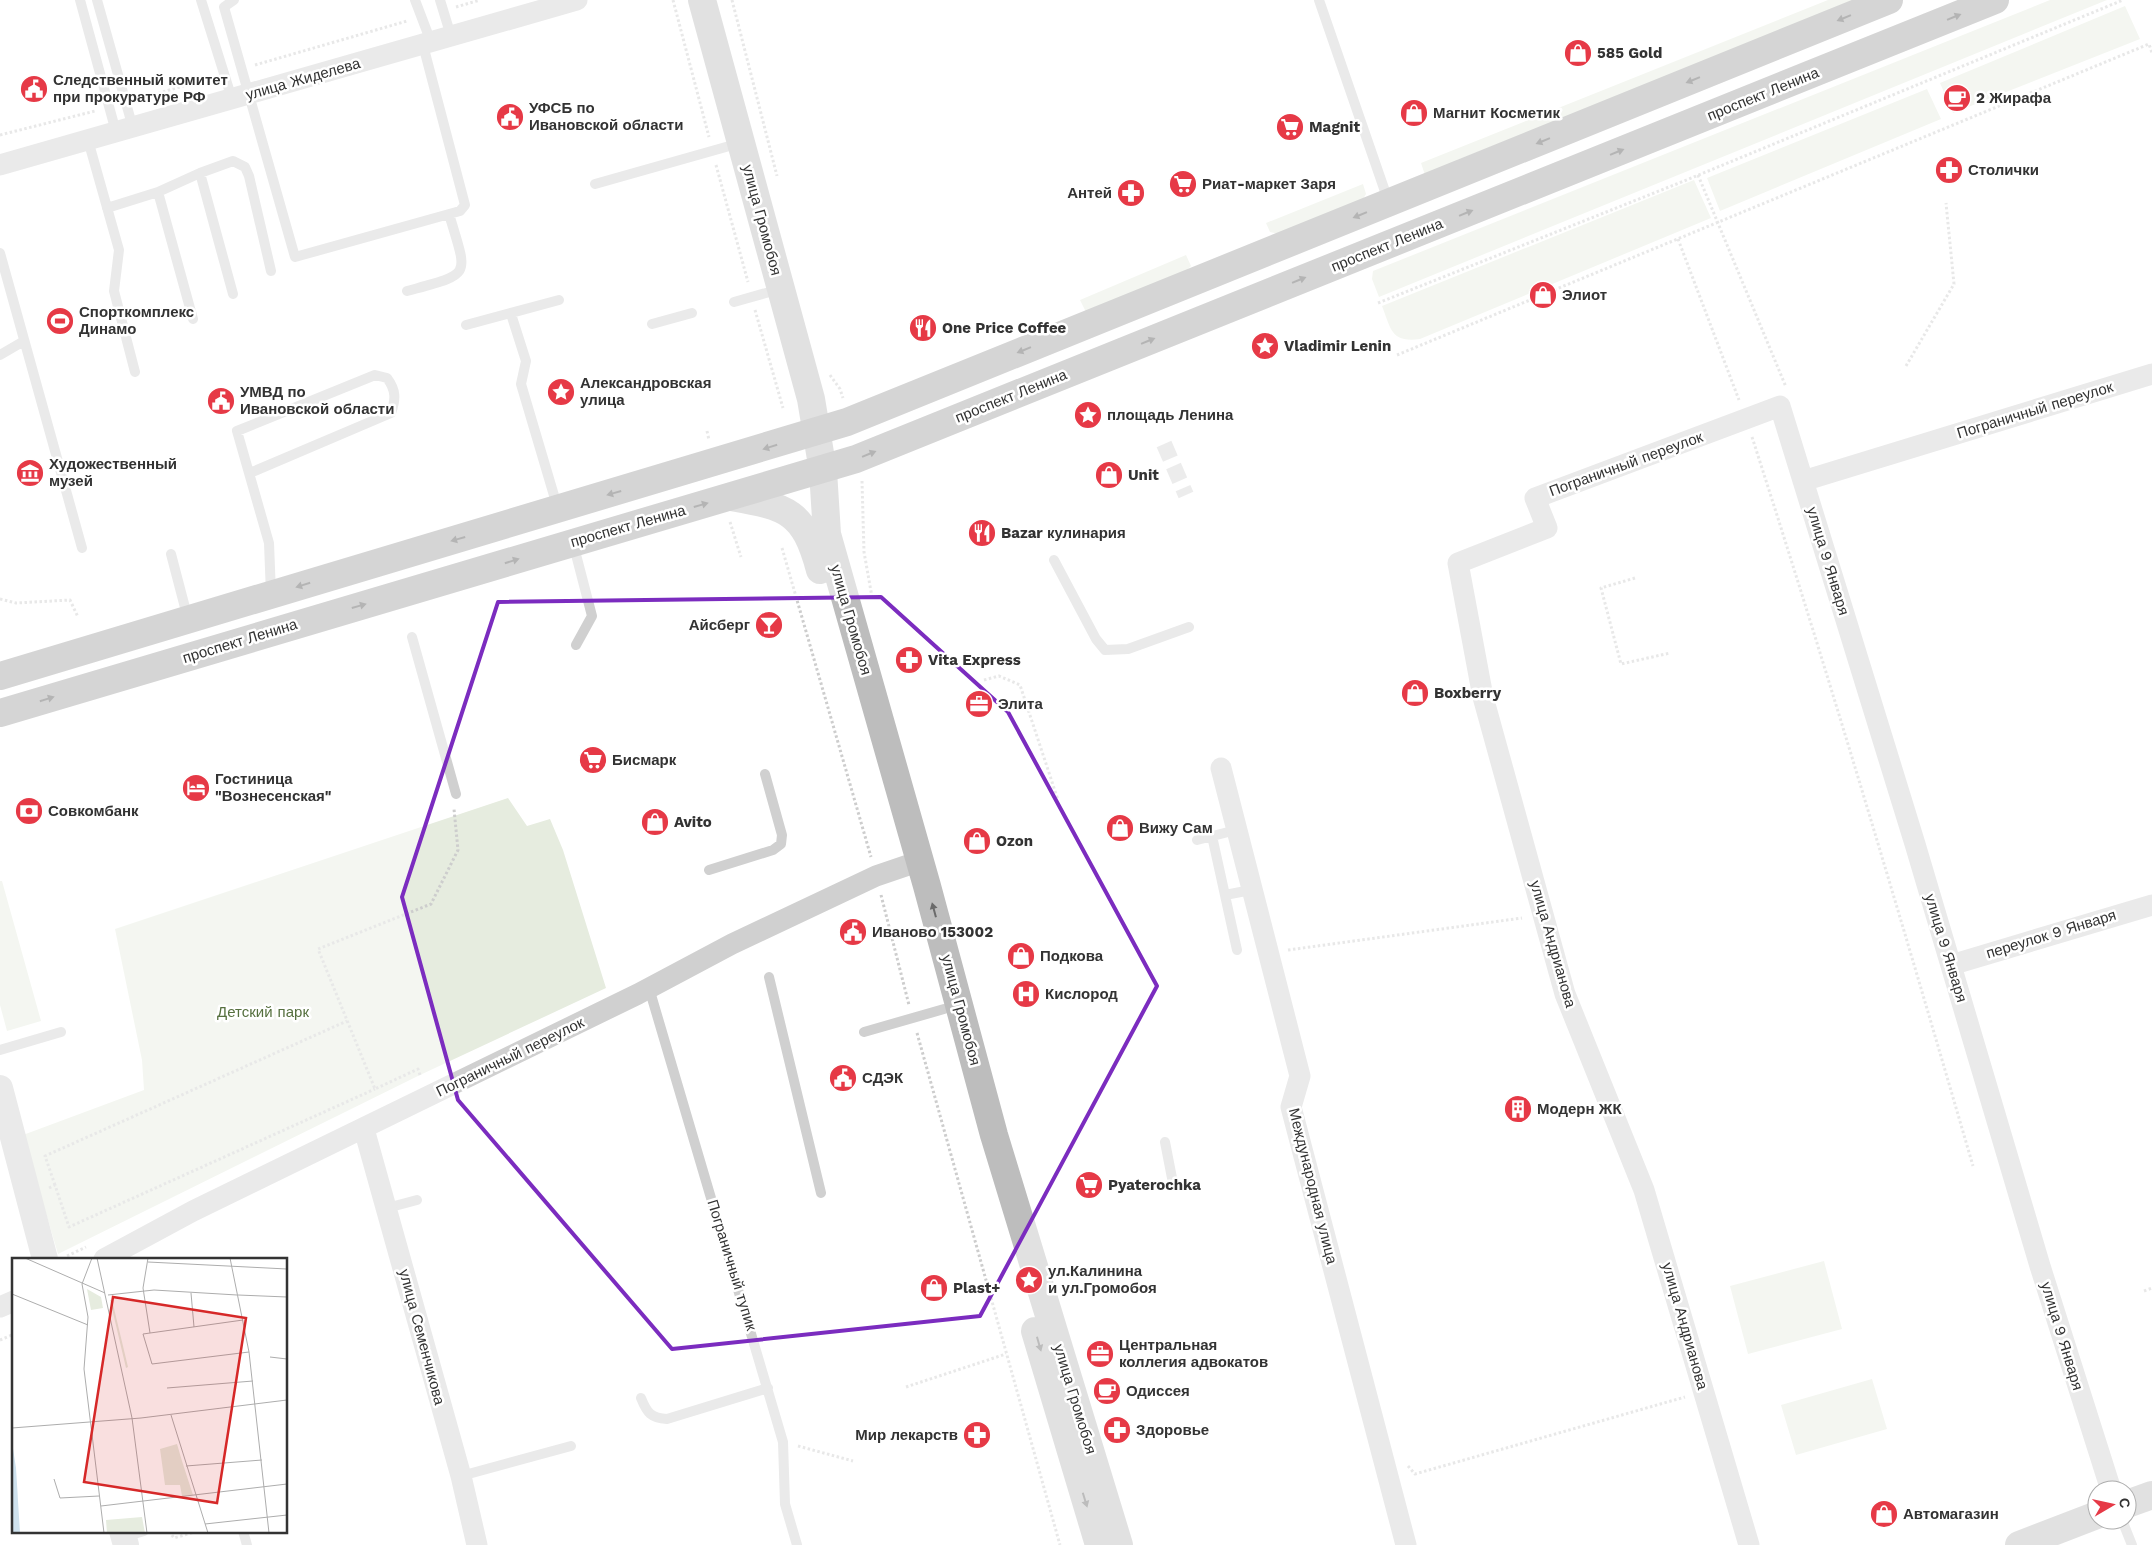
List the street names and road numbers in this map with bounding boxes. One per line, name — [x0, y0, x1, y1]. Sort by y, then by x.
street label: улица Жиделева — [244, 54, 363, 104]
street label: проспект Ленина — [1704, 63, 1822, 125]
street label: улица Громобоя — [739, 163, 785, 277]
street label: проспект Ленина — [1328, 214, 1446, 276]
street label: проспект Ленина — [952, 365, 1070, 427]
street label: Пограничный переулок — [1955, 378, 2116, 442]
street label: Пограничный переулок — [1547, 428, 1706, 500]
street label: проспект Ленина — [568, 501, 688, 551]
street label: улица 9 Января — [1803, 505, 1853, 617]
street label: улица Громобоя — [827, 563, 875, 677]
street label: проспект Ленина — [180, 615, 300, 667]
street label: улица Андрианова — [1526, 878, 1580, 1010]
street label: улица 9 Января — [1921, 892, 1971, 1004]
street label: переулок 9 Января — [1984, 906, 2118, 962]
street label: улица Громобоя — [938, 953, 984, 1067]
street label: Пограничный переулок — [433, 1013, 587, 1101]
street label: Международная улица — [1285, 1106, 1341, 1266]
street label: Пограничный тупик — [704, 1197, 761, 1333]
street label: улица Андрианова — [1658, 1260, 1712, 1392]
street label: улица Семенчикова — [395, 1267, 449, 1408]
street label: улица 9 Января — [2037, 1280, 2087, 1392]
street label: улица Громобоя — [1050, 1342, 1100, 1456]

